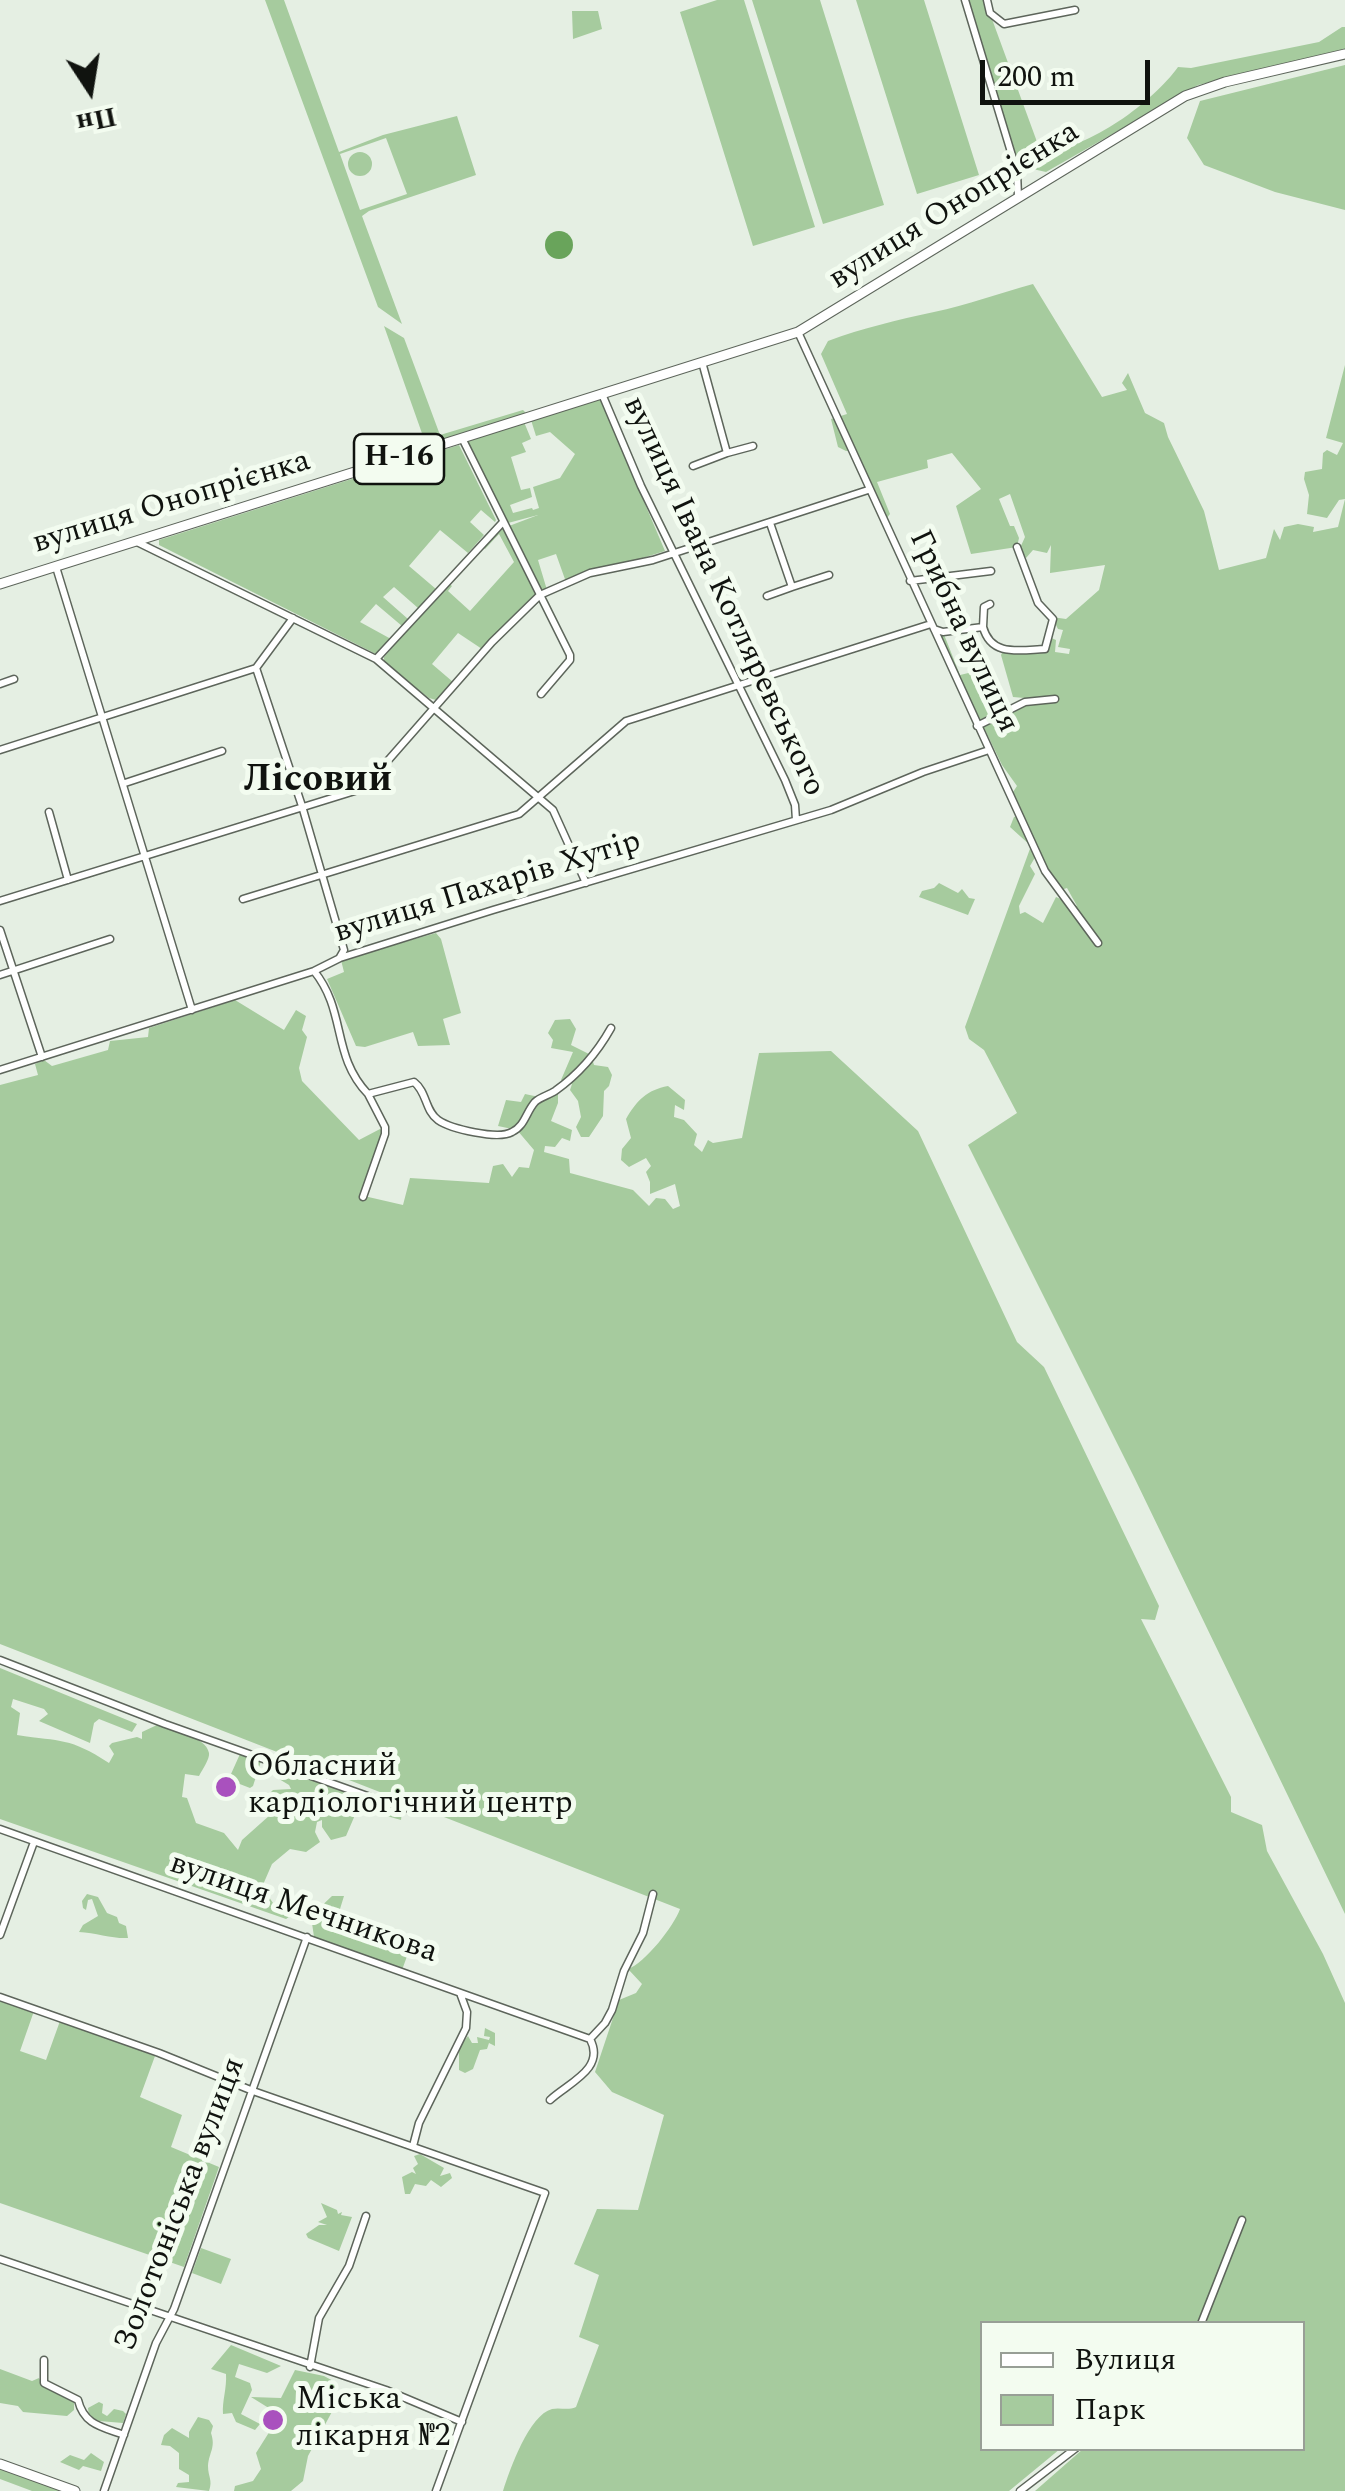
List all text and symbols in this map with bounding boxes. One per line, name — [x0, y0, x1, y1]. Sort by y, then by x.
north arrow — [40, 40, 140, 140]
scale bar — [985, 40, 1155, 102]
text: 200 m — [997, 54, 1075, 100]
text: Пн — [72, 95, 121, 145]
street label: вулиця Онопрієнка — [823, 114, 1087, 300]
street label: вулиця Івана Котляревського — [612, 391, 832, 803]
road number: Н-16 — [354, 434, 444, 484]
street label: вулиця Онопрієнка — [29, 444, 315, 564]
street label: Грибна вулиця — [898, 525, 1026, 739]
district label: Лісовий — [244, 760, 392, 806]
street label: вулиця Пахарів Хутір — [330, 824, 646, 954]
place label: Обласний кардіологічний центр — [248, 1750, 573, 1825]
marker: Обласний кардіологічний центр — [213, 1774, 239, 1800]
street label: вулиця Мечникова — [164, 1846, 442, 1974]
street label: Золотоніська вулиця — [108, 2053, 256, 2357]
legend — [980, 2321, 1305, 2451]
text: Вулиця — [1074, 2337, 1176, 2383]
place label: Міська лікарня №2 — [296, 2383, 450, 2458]
text: Парк — [1074, 2387, 1146, 2433]
marker: Міська лікарня №2 — [260, 2407, 286, 2433]

